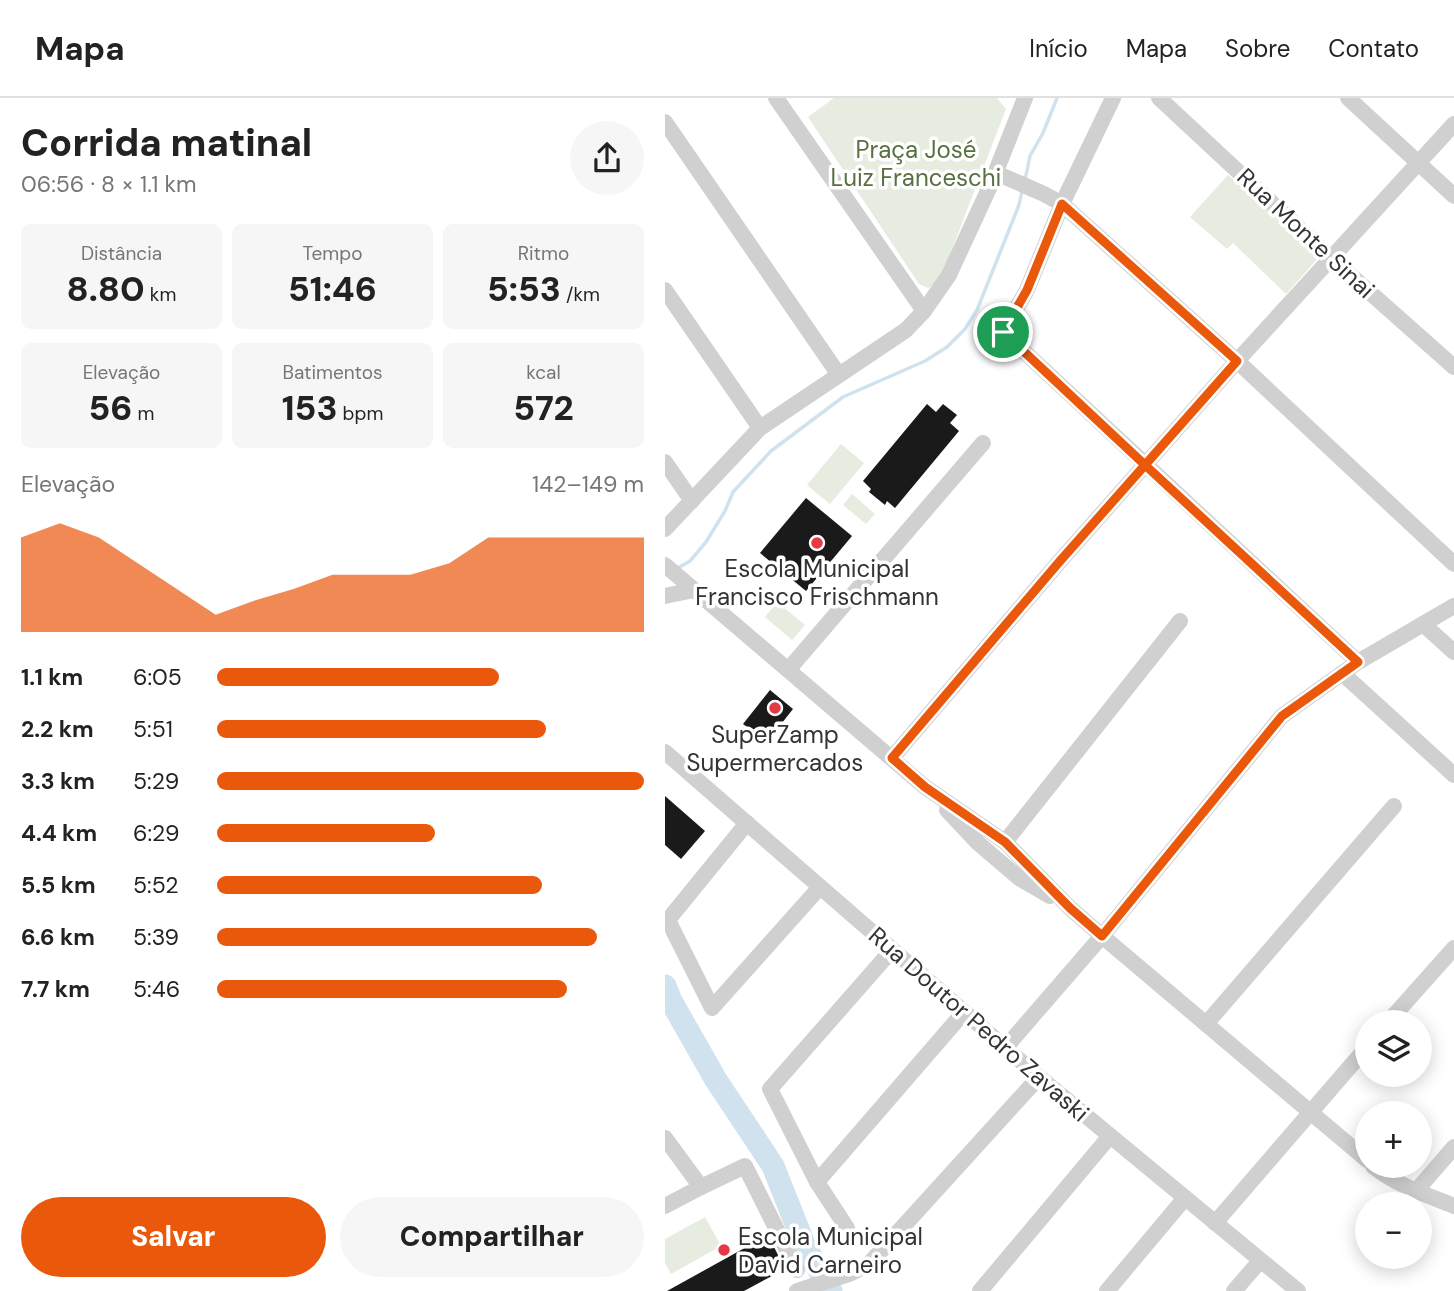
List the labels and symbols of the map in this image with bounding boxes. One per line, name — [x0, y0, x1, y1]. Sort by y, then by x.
park label: Praça José Luiz Franceschi — [831, 134, 1001, 193]
street label: Rua Monte Sinai — [1231, 161, 1381, 305]
pin — [973, 302, 1033, 362]
marker: Escola Municipal Francisco Frischmann — [809, 535, 825, 551]
place label: Escola Municipal Francisco Frischmann — [695, 553, 939, 612]
marker: SuperZamp Supermercados — [767, 700, 783, 716]
place label: SuperZamp Supermercados — [687, 719, 863, 778]
street label: Rua Doutor Pedro Zavaski — [862, 920, 1096, 1128]
place label: Escola Municipal David Carneiro — [738, 1221, 923, 1280]
marker: Escola Municipal David Carneiro — [716, 1242, 732, 1258]

